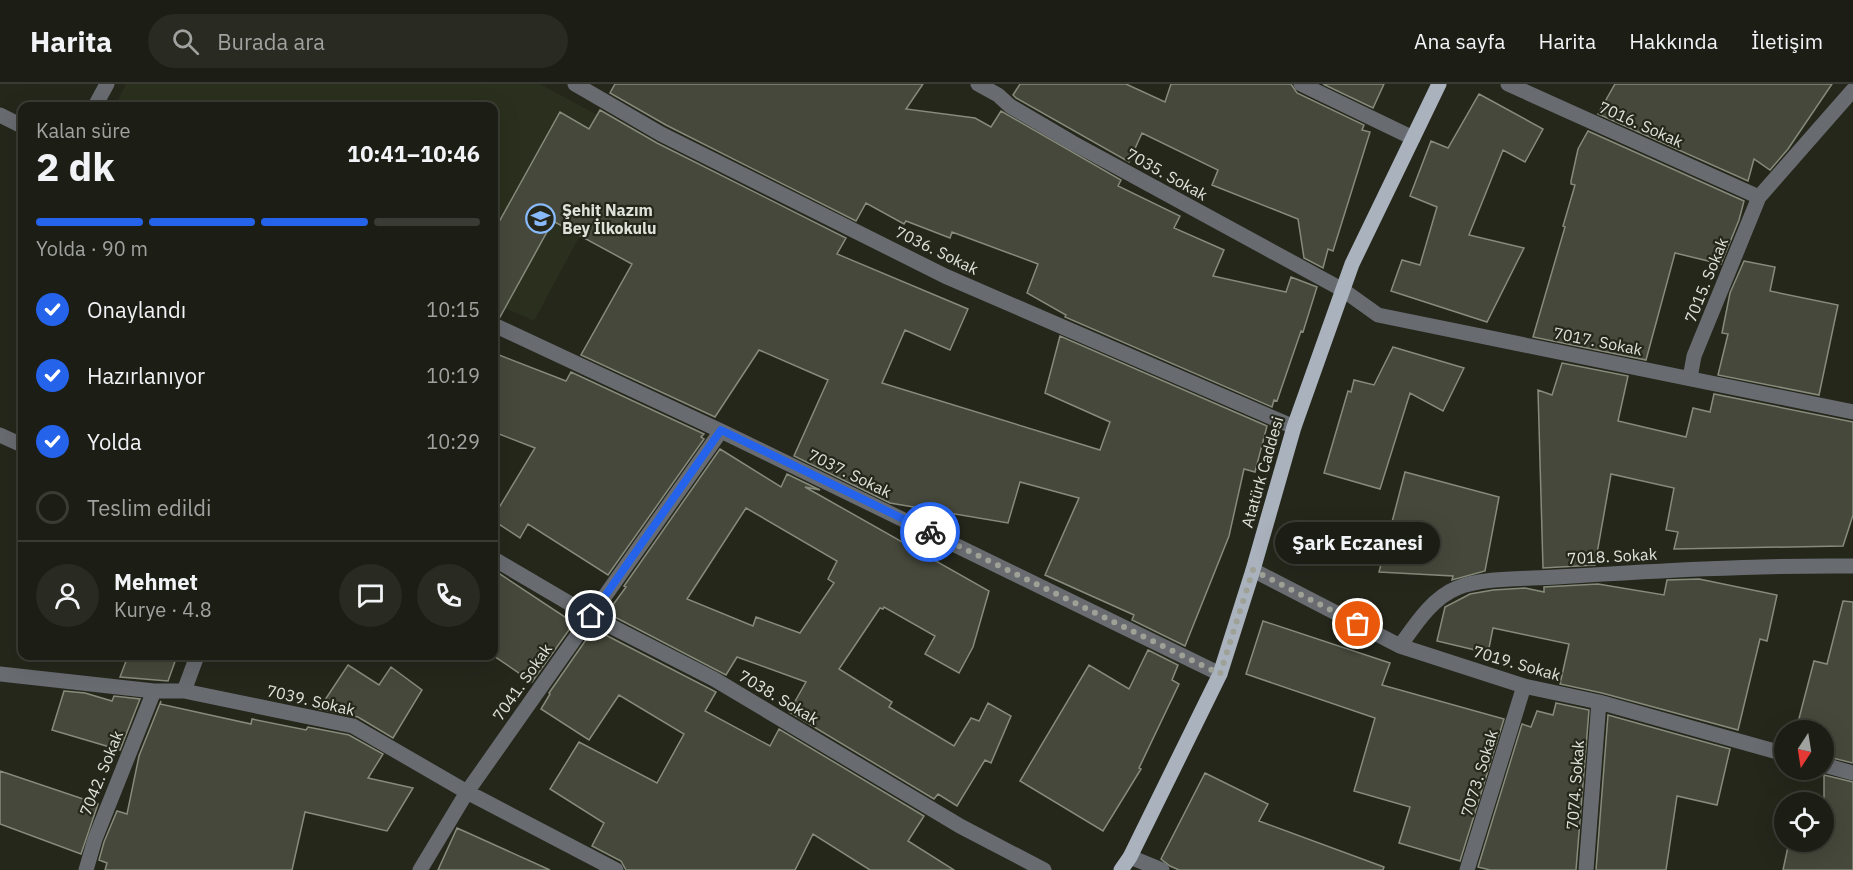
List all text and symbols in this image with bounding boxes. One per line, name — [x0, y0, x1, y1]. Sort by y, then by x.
search box — [148, 14, 568, 68]
text: Harita — [30, 23, 112, 60]
icon: search — [169, 25, 202, 58]
text: Burada ara — [217, 27, 325, 56]
text: Ana sayfa — [1414, 27, 1506, 55]
text: Harita — [1539, 27, 1596, 55]
text: Hakkında — [1629, 27, 1718, 55]
text: İletişim — [1751, 27, 1823, 55]
street label: 7016. Sokak — [1596, 97, 1687, 152]
text: Kalan süre — [36, 117, 131, 144]
text: 10:41–10:46 — [347, 139, 480, 168]
text: 2 dk — [36, 141, 115, 192]
street label: 7035. Sokak — [1123, 143, 1212, 205]
place label: Şehit Nazım Bey İlkokulu — [562, 200, 656, 238]
school or university icon: Şehit Nazım Bey İlkokulu — [525, 203, 557, 235]
street label: 7036. Sokak — [892, 221, 982, 279]
street label: 7015. Sokak — [1680, 234, 1732, 326]
text: Yolda · 90 m — [36, 235, 148, 262]
icon: check — [36, 293, 69, 326]
text: Onaylandı — [87, 295, 186, 324]
text: 10:15 — [426, 296, 480, 323]
street label: 7017. Sokak — [1552, 323, 1645, 360]
icon: check — [36, 359, 69, 392]
text: Hazırlanıyor — [87, 361, 205, 390]
text: 10:19 — [426, 362, 480, 389]
street label: Atatürk Caddesi — [1237, 414, 1287, 530]
icon: check — [36, 425, 69, 458]
text: Yolda — [87, 427, 142, 456]
text: 10:29 — [426, 428, 480, 455]
street label: 7037. Sokak — [805, 444, 895, 502]
text: Teslim edildi — [87, 493, 211, 522]
courier — [900, 502, 960, 562]
icon: bike — [914, 516, 947, 549]
callout: Şark Eczanesi — [1276, 522, 1440, 564]
text: Şark Eczanesi — [1292, 529, 1423, 556]
street label: 7018. Sokak — [1566, 544, 1658, 568]
button: person — [36, 564, 99, 627]
button: chat — [339, 564, 402, 627]
button: phone — [417, 564, 480, 627]
text: Mehmet — [114, 567, 198, 596]
pin — [565, 590, 616, 641]
text: Kurye · 4.8 — [114, 596, 212, 623]
pin — [1332, 598, 1383, 649]
icon: home — [574, 599, 607, 632]
icon: bag — [1341, 607, 1374, 640]
street label: 7041. Sokak — [488, 639, 556, 725]
street label: 7019. Sokak — [1471, 641, 1564, 685]
street label: 7038. Sokak — [735, 665, 823, 729]
street label: 7039. Sokak — [265, 680, 358, 720]
north arrow — [1774, 720, 1834, 780]
map controls — [1774, 720, 1834, 852]
street label: 7073. Sokak — [1456, 726, 1502, 819]
street label: 7042. Sokak — [75, 727, 127, 819]
street label: 7074. Sokak — [1562, 739, 1588, 831]
button: locate — [1774, 792, 1834, 852]

